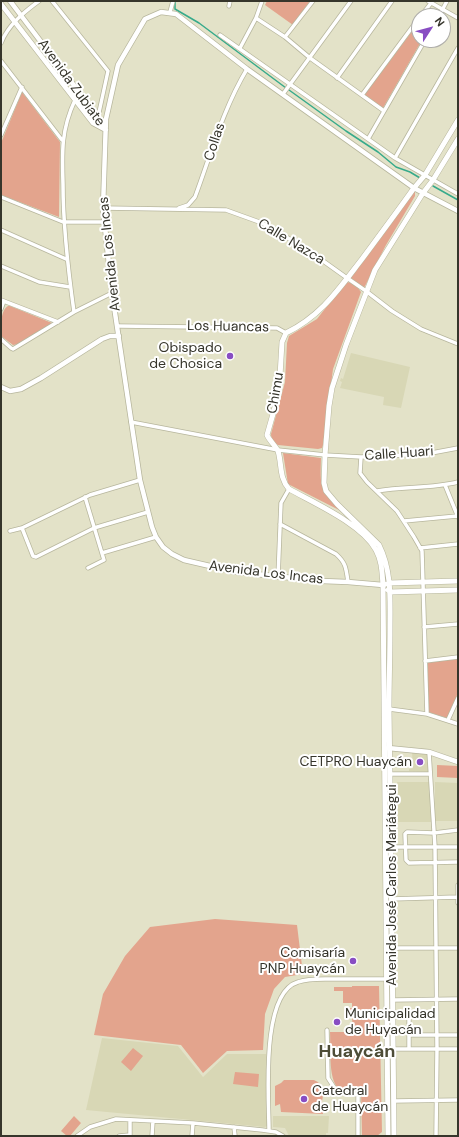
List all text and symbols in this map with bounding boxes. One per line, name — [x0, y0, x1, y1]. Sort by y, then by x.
north arrow — [411, 8, 451, 48]
text: N — [432, 14, 448, 29]
street label: Avenida Zubiate — [34, 36, 108, 130]
street label: Collas — [201, 121, 229, 163]
street label: Avenida Los Incas — [96, 196, 124, 312]
street label: Calle Nazca — [255, 216, 327, 268]
street label: Los Huancas — [187, 318, 269, 336]
place label: Obispado de Chosica — [149, 340, 222, 372]
marker: Obispado de Chosica — [225, 351, 235, 361]
street label: Chimu — [264, 371, 288, 415]
street label: Calle Huari — [364, 443, 434, 465]
street label: Avenida Los Incas — [208, 558, 324, 588]
place label: CETPRO Huaycán — [299, 754, 412, 770]
marker: CETPRO Huaycán — [415, 757, 425, 767]
street label: Avenida José Carlos Mariátegui — [384, 784, 400, 986]
place label: Comisaría PNP Huaycán — [260, 945, 345, 978]
marker: Comisaría PNP Huaycán — [348, 956, 358, 966]
place label: Municipalidad de Huyacán — [345, 1006, 436, 1038]
marker: Municipalidad de Huyacán — [332, 1017, 342, 1027]
district label: Huaycán — [319, 1041, 395, 1063]
place label: Catedral de Huaycán — [312, 1083, 388, 1116]
marker: Catedral de Huaycán — [299, 1094, 309, 1104]

